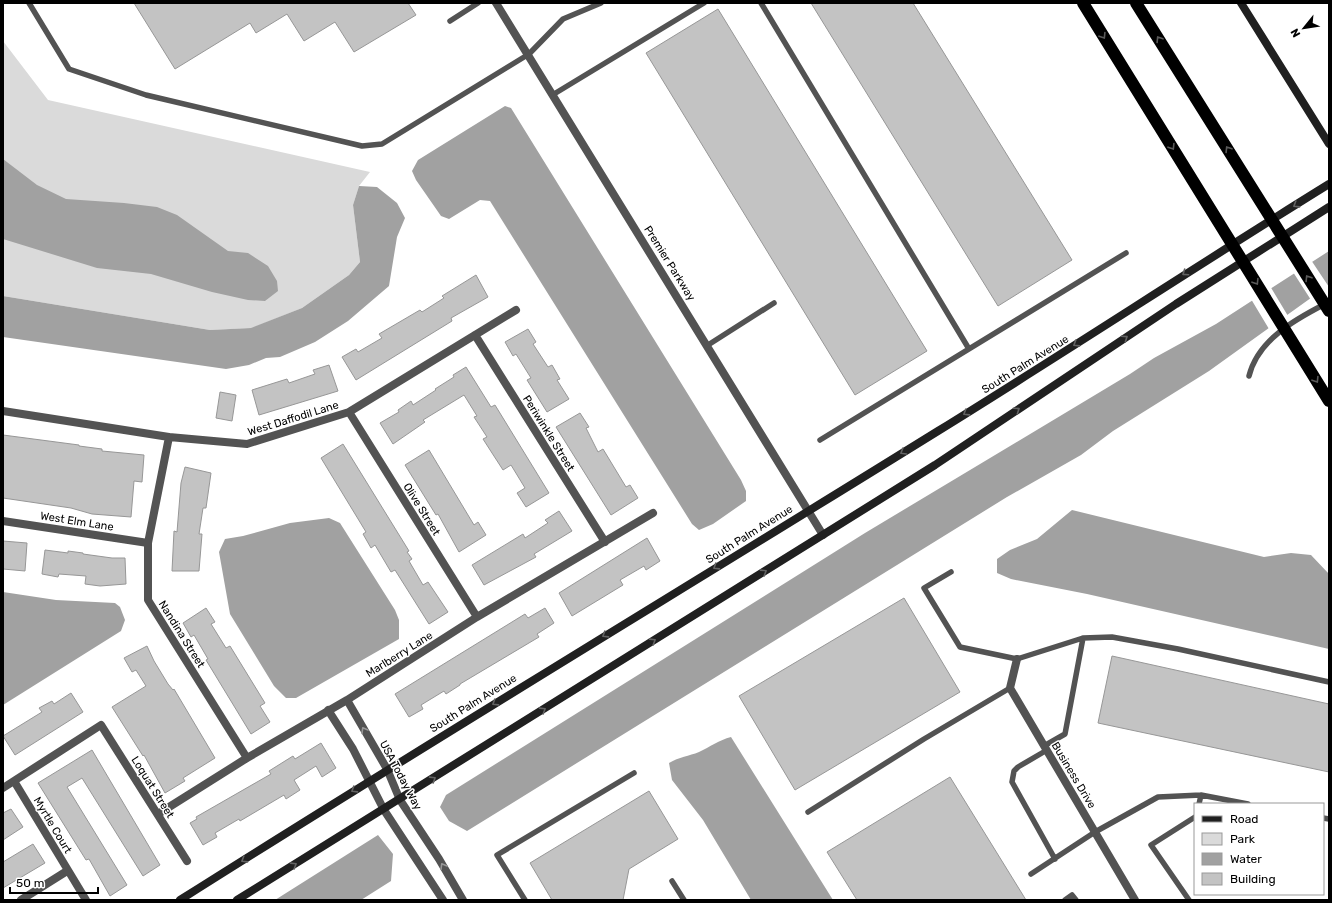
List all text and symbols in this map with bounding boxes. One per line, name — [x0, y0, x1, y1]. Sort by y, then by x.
north arrow — [1284, 8, 1324, 48]
text: N — [1288, 26, 1303, 39]
one-way arrow — [1098, 32, 1106, 39]
one-way arrow — [1156, 36, 1164, 43]
one-way arrow — [1167, 143, 1174, 150]
one-way arrow — [1225, 146, 1233, 153]
one-way arrow — [1293, 200, 1300, 207]
street label: Premier Parkway — [641, 223, 698, 303]
one-way arrow — [1182, 268, 1189, 276]
one-way arrow — [1306, 275, 1313, 282]
one-way arrow — [1251, 278, 1258, 285]
street label: South Palm Avenue — [979, 332, 1071, 396]
one-way arrow — [1121, 335, 1128, 343]
one-way arrow — [1074, 339, 1081, 346]
one-way arrow — [1311, 376, 1318, 383]
street label: Periwinkle Street — [520, 393, 578, 474]
street label: West Daffodil Lane — [246, 398, 340, 438]
one-way arrow — [1013, 407, 1020, 415]
one-way arrow — [963, 408, 970, 416]
one-way arrow — [900, 448, 907, 455]
street label: Olive Street — [400, 481, 443, 538]
street label: South Palm Avenue — [703, 502, 795, 566]
street label: West Elm Lane — [39, 509, 115, 534]
one-way arrow — [713, 562, 720, 570]
one-way arrow — [759, 570, 766, 577]
street label: Nandina Street — [156, 598, 208, 671]
street label: Marlberry Lane — [363, 629, 435, 680]
one-way arrow — [602, 630, 609, 638]
one-way arrow — [649, 638, 656, 646]
street label: South Palm Avenue — [427, 671, 519, 735]
one-way arrow — [492, 698, 499, 706]
one-way arrow — [539, 707, 546, 715]
one-way arrow — [362, 727, 369, 734]
street label: USA Today Way — [377, 738, 424, 812]
street label: Business Drive — [1049, 740, 1099, 811]
street label: Loquat Street — [128, 754, 177, 821]
one-way arrow — [429, 777, 436, 784]
one-way arrow — [351, 785, 358, 793]
street label: Myrtle Court — [31, 795, 75, 856]
legend — [1194, 803, 1324, 895]
text: Road — [1230, 812, 1258, 826]
text: Park — [1230, 832, 1256, 846]
text: Water — [1230, 852, 1262, 866]
one-way arrow — [241, 855, 248, 862]
one-way arrow — [290, 863, 297, 870]
one-way arrow — [441, 863, 448, 870]
scale bar — [10, 869, 98, 895]
text: Building — [1230, 872, 1276, 886]
text: 50 m — [16, 876, 44, 890]

